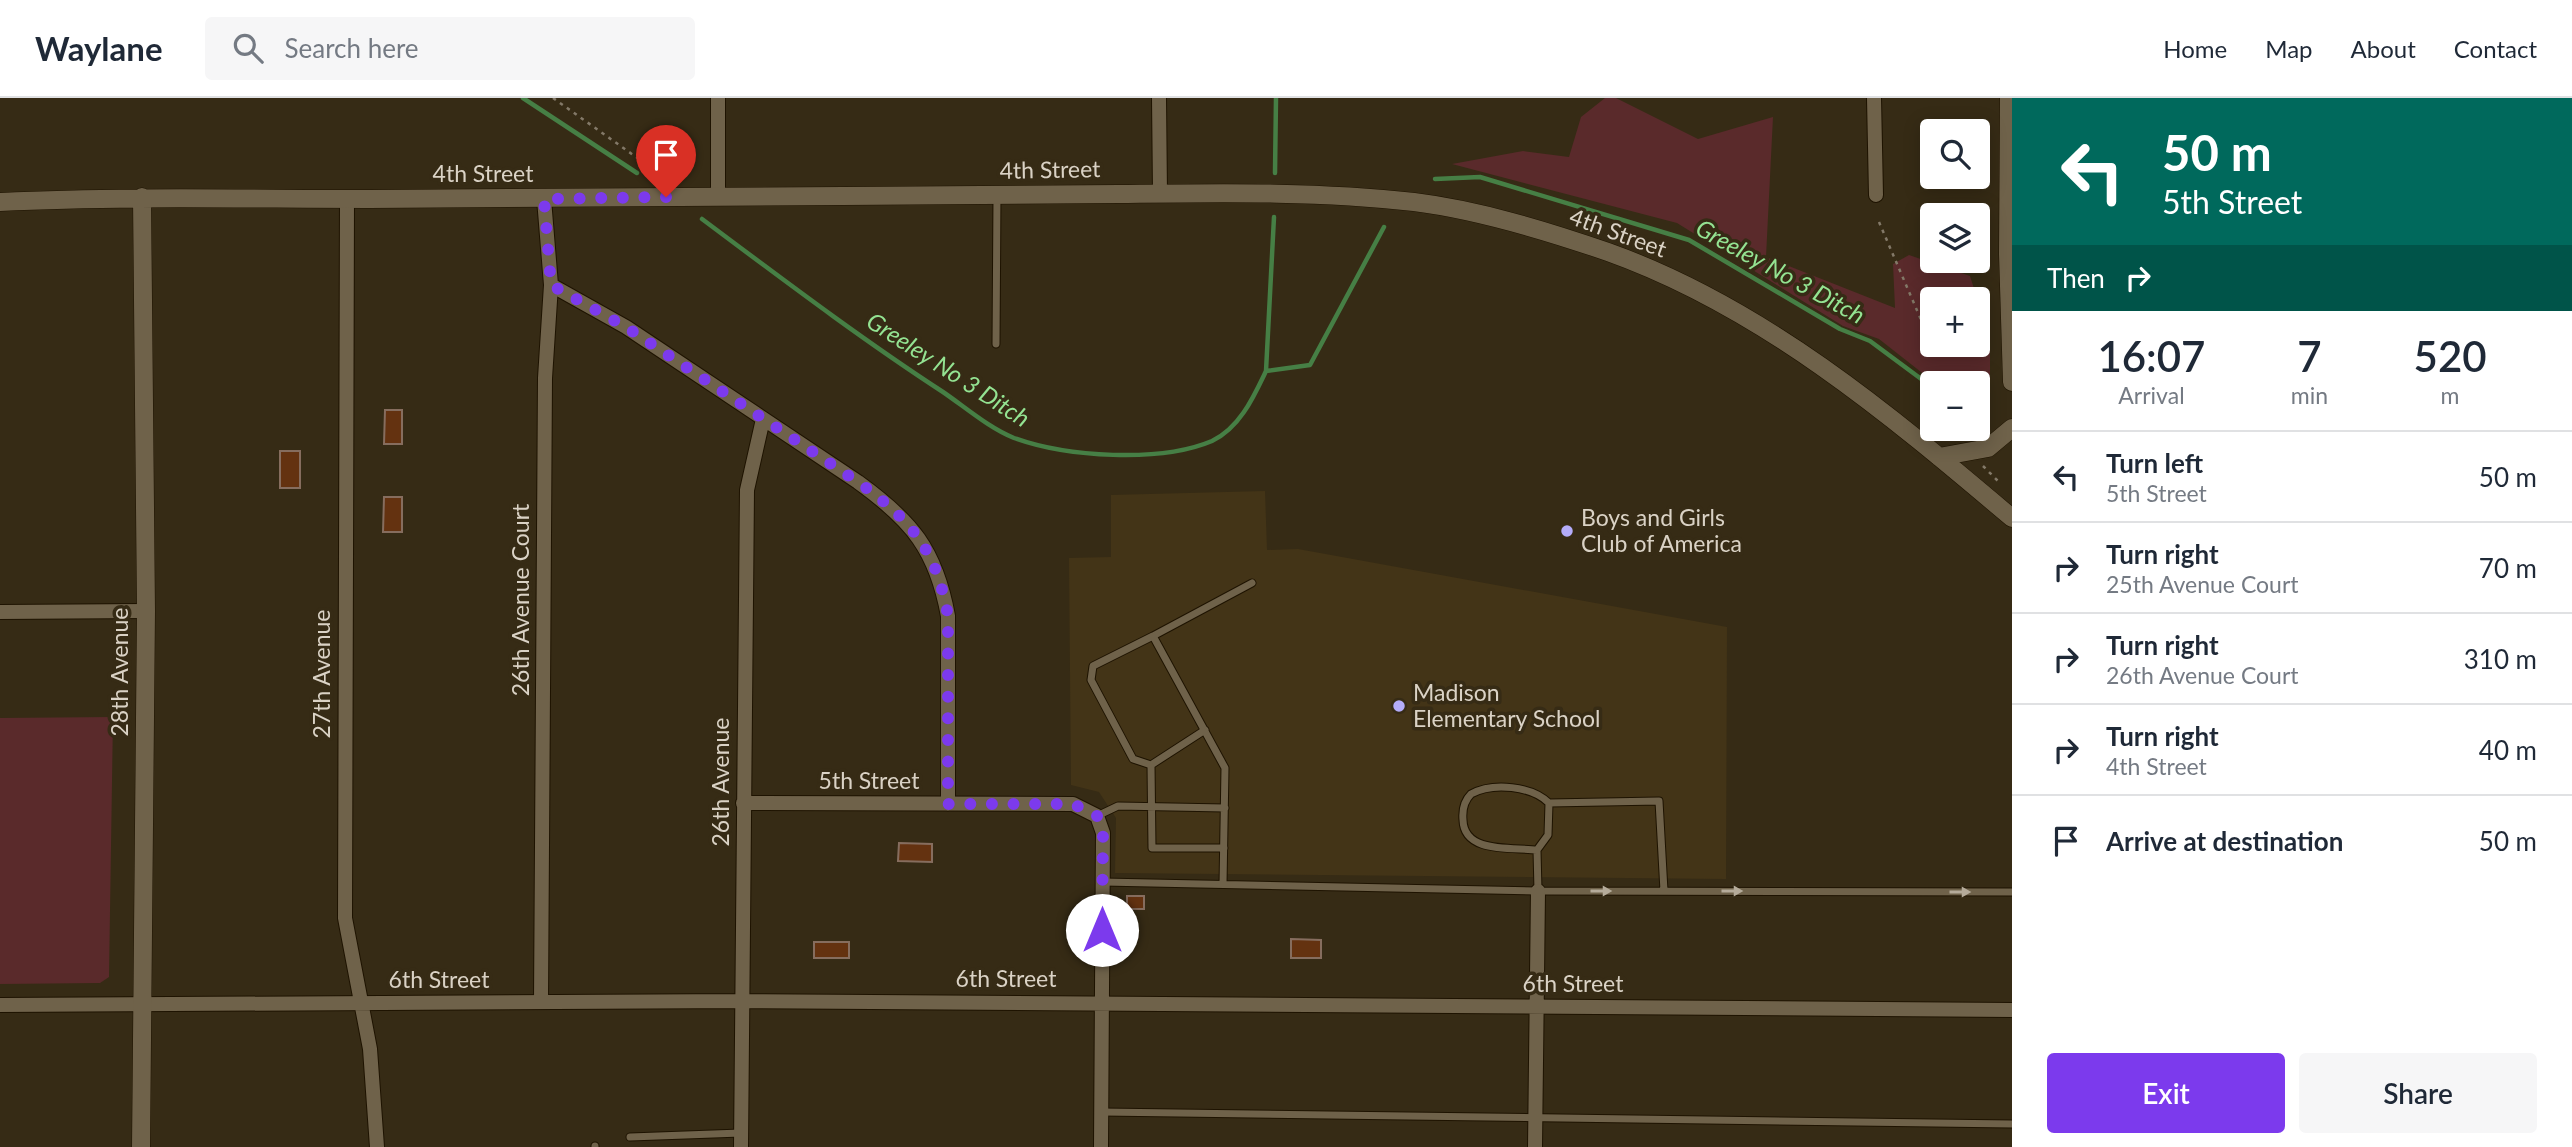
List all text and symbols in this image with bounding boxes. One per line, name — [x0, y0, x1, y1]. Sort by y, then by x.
search box — [205, 17, 695, 80]
text: Waylane — [35, 28, 163, 68]
icon: search — [229, 29, 267, 67]
text: Search here — [285, 32, 419, 64]
text: Home — [2163, 34, 2227, 63]
text: Map — [2265, 34, 2313, 63]
text: About — [2351, 34, 2416, 63]
text: Contact — [2454, 34, 2537, 63]
map controls — [1920, 119, 1990, 441]
button: search — [1920, 119, 1990, 189]
text: 50 m — [2162, 123, 2272, 181]
pin — [636, 125, 696, 197]
icon: left — [2047, 126, 2138, 217]
icon: arrive — [647, 136, 685, 174]
street label: 4th Street — [999, 154, 1101, 184]
street label: 4th Street — [433, 159, 534, 187]
text: 5th Street — [2162, 182, 2302, 221]
street label: 4th Street — [1566, 202, 1671, 263]
button: layers — [1920, 203, 1990, 273]
water label: Greeley No 3 Ditch — [1691, 212, 1870, 329]
icon: right — [2119, 259, 2157, 297]
text: Then — [2047, 262, 2105, 294]
button: + — [1920, 287, 1990, 357]
water label: Greeley No 3 Ditch — [862, 305, 1036, 432]
text: 16:07 — [2097, 331, 2205, 381]
text: 7 — [2297, 331, 2322, 381]
text: 520 — [2414, 331, 2487, 381]
button: − — [1920, 371, 1990, 441]
text: Arrival — [2118, 381, 2185, 409]
text: min — [2291, 381, 2328, 409]
text: m — [2441, 381, 2460, 409]
text: Turn left — [2106, 447, 2203, 479]
icon: left — [2047, 458, 2085, 496]
text: 50 m — [2479, 461, 2537, 493]
text: 5th Street — [2106, 479, 2207, 507]
street label: 26th Avenue Court — [506, 503, 534, 696]
place label: Boys and Girls Club of America — [1581, 503, 1742, 557]
marker: Boys and Girls Club of America — [1559, 523, 1575, 539]
text: Turn right — [2106, 538, 2219, 570]
icon: right — [2047, 549, 2085, 587]
text: 70 m — [2479, 552, 2537, 584]
text: 25th Avenue Court — [2106, 570, 2299, 598]
street label: 28th Avenue — [105, 607, 133, 737]
street label: 27th Avenue — [307, 609, 335, 739]
text: Turn right — [2106, 629, 2219, 661]
icon: right — [2047, 640, 2085, 678]
text: 310 m — [2464, 643, 2537, 675]
text: 26th Avenue Court — [2106, 661, 2299, 689]
place label: Madison Elementary School — [1413, 678, 1600, 732]
marker: Madison Elementary School — [1391, 698, 1407, 714]
street label: 26th Avenue — [706, 717, 734, 847]
text: Turn right — [2106, 720, 2219, 752]
icon: right — [2047, 731, 2085, 769]
text: 40 m — [2479, 734, 2537, 766]
text: 4th Street — [2106, 752, 2207, 780]
street label: 5th Street — [819, 766, 920, 794]
icon: arrive — [2047, 822, 2085, 860]
text: Arrive at destination — [2106, 825, 2343, 857]
text: 50 m — [2479, 825, 2537, 857]
one-way arrow — [1590, 885, 1612, 897]
one-way arrow — [1721, 885, 1743, 897]
one-way arrow — [1949, 886, 1971, 898]
position arrow — [1065, 893, 1139, 967]
street label: 6th Street — [956, 964, 1057, 992]
street label: 6th Street — [389, 965, 490, 993]
street label: 6th Street — [1523, 969, 1624, 997]
button: Exit — [2047, 1053, 2285, 1133]
button: Share — [2299, 1053, 2537, 1133]

